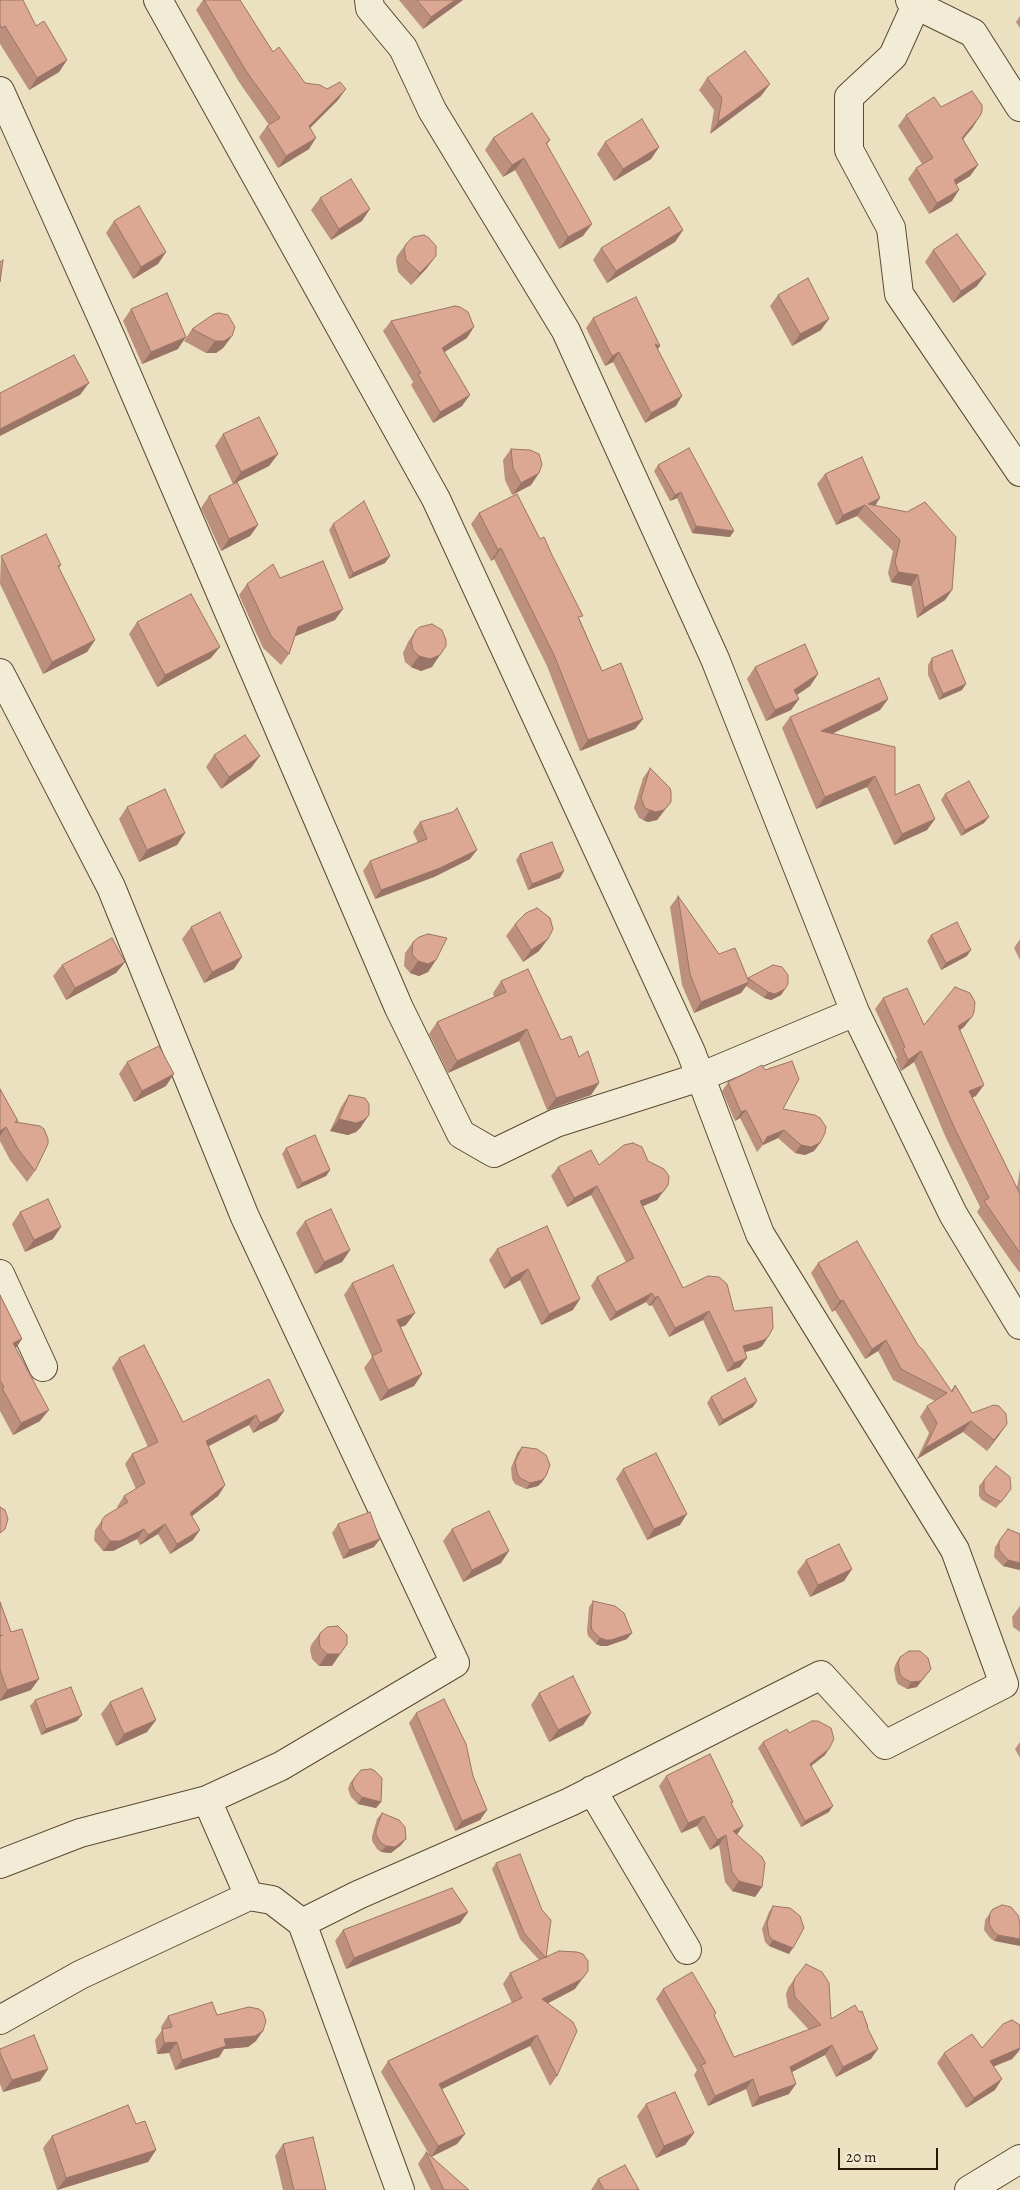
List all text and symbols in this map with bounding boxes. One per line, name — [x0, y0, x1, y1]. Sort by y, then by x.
scale bar — [840, 2138, 940, 2170]
text: 20 m — [846, 2147, 877, 2167]

